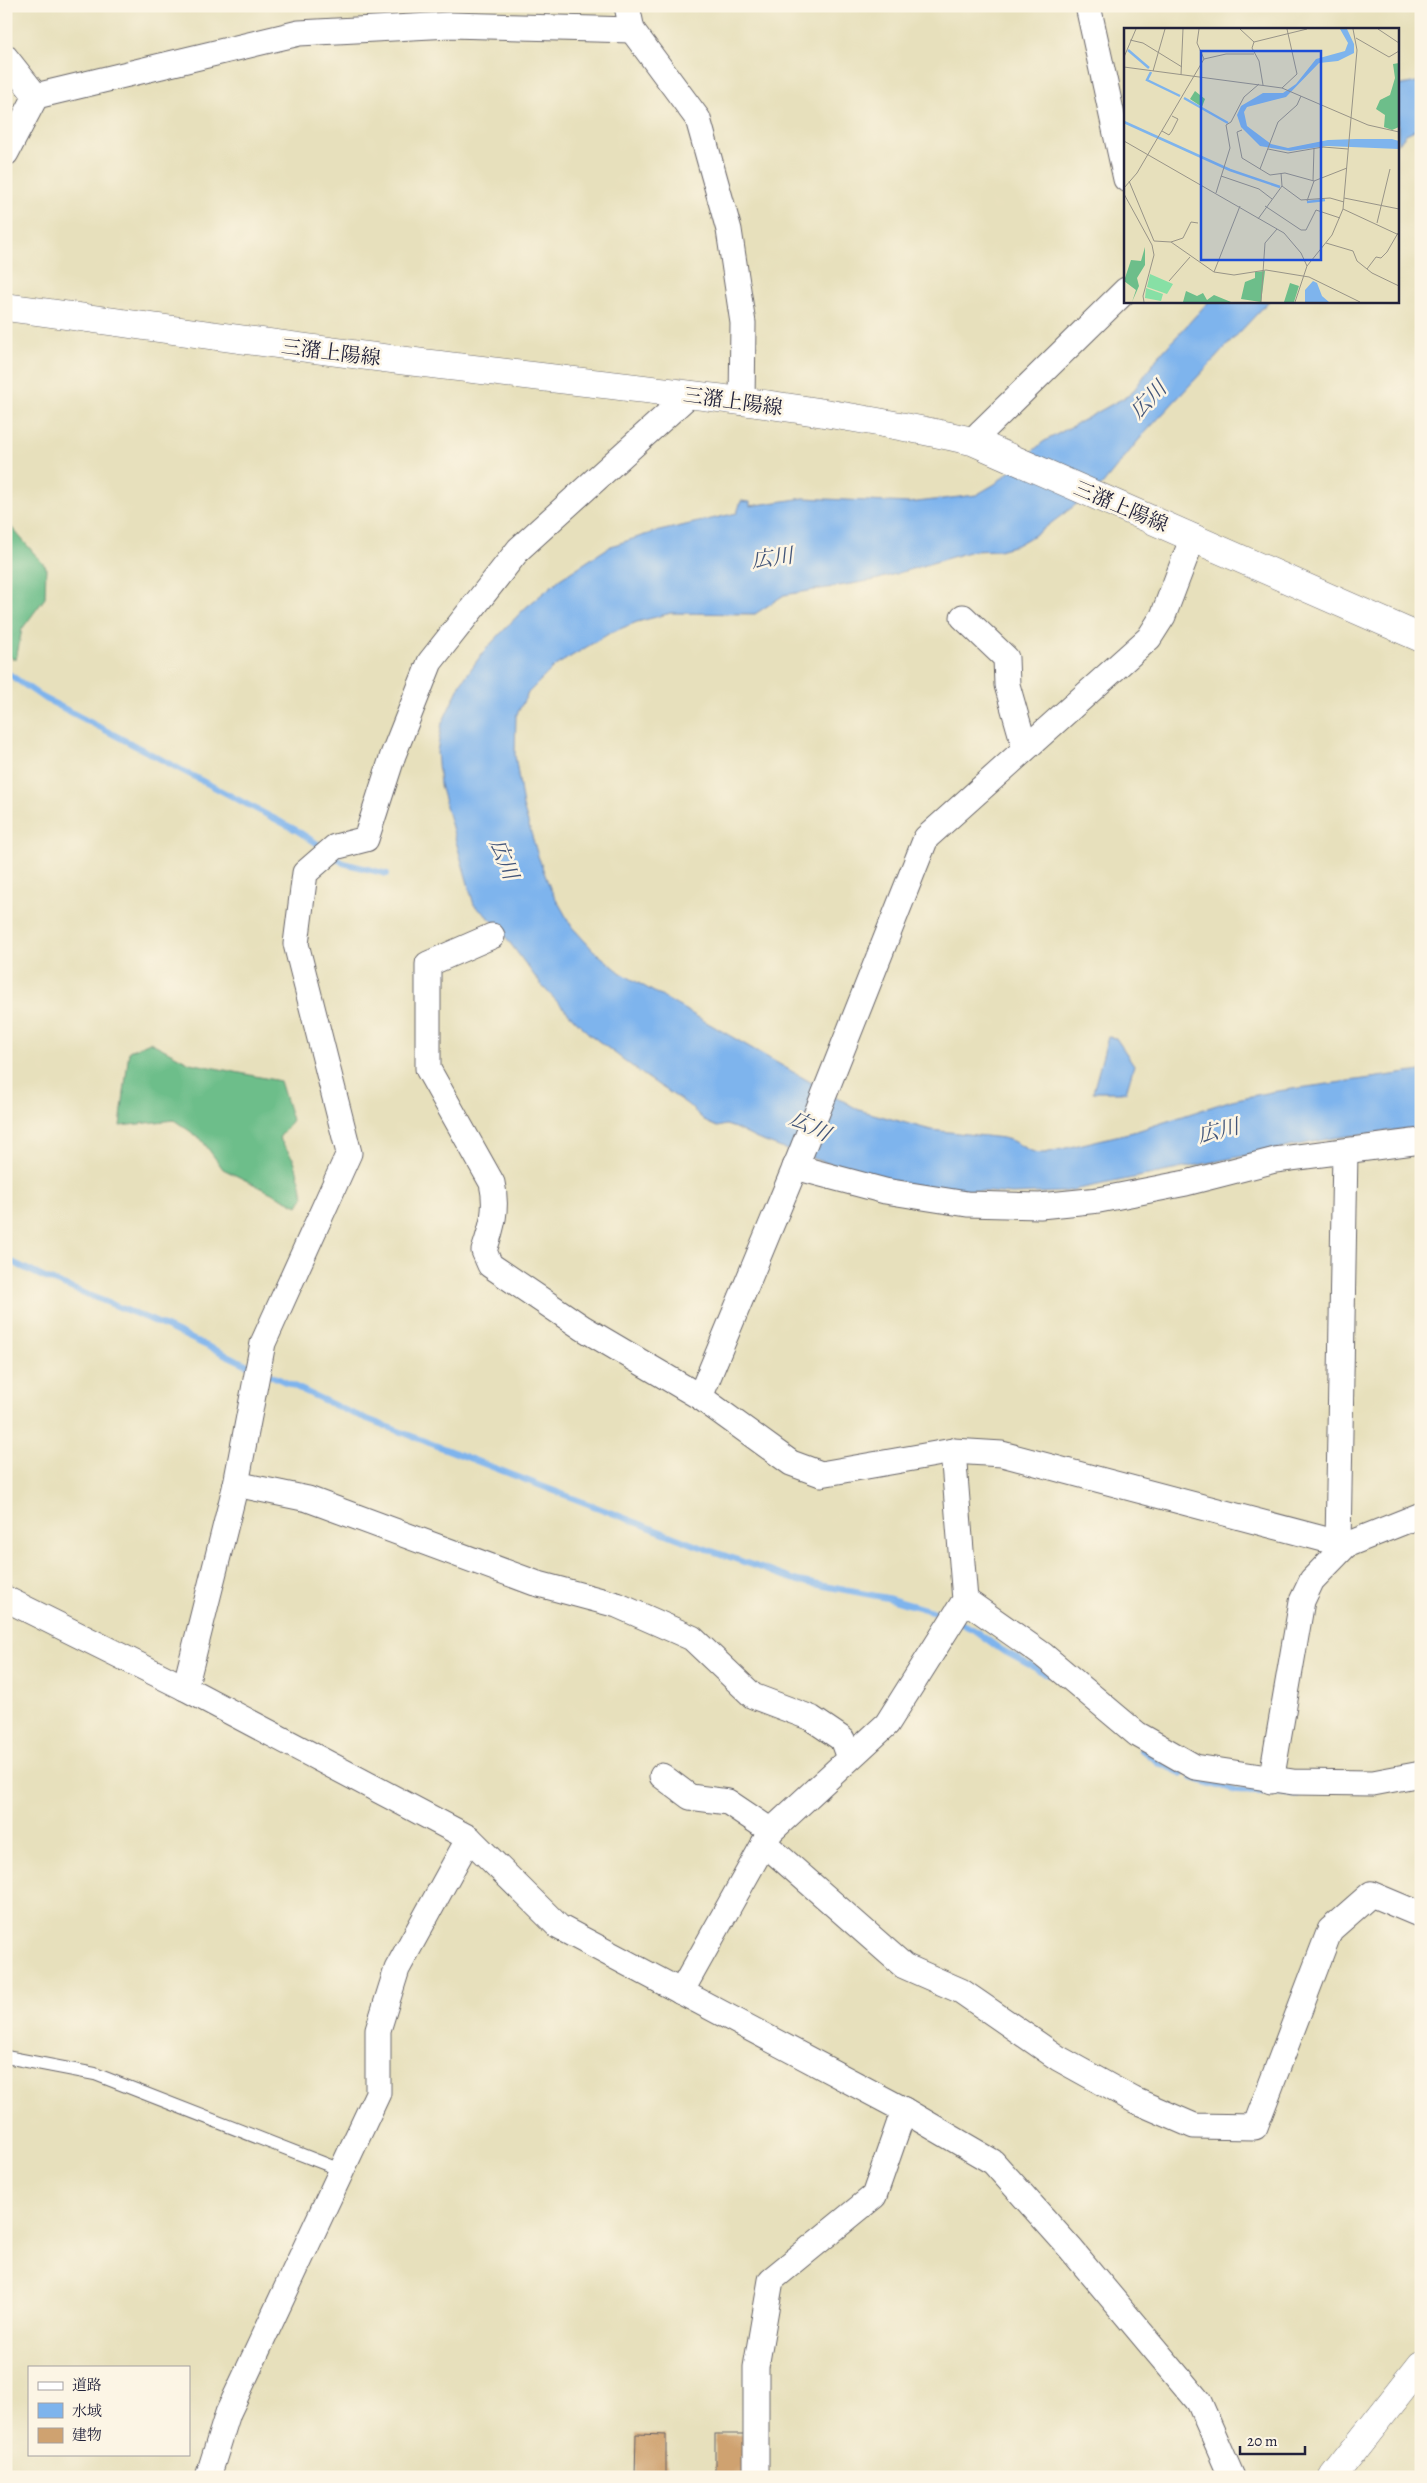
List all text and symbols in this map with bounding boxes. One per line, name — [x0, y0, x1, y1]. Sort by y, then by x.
inset map — [1124, 28, 1400, 302]
street label: 三潴上陽線 — [280, 333, 382, 372]
water label: 広川 — [1123, 374, 1174, 425]
street label: 三潴上陽線 — [682, 381, 784, 422]
street label: 三潴上陽線 — [1070, 474, 1172, 538]
water label: 広川 — [749, 541, 797, 575]
water label: 広川 — [483, 834, 526, 886]
water label: 広川 — [785, 1104, 837, 1149]
water label: 広川 — [1194, 1112, 1244, 1150]
legend — [28, 2366, 190, 2456]
text: 道路 — [72, 2375, 102, 2395]
text: 水域 — [72, 2401, 102, 2421]
scale bar — [1240, 2423, 1304, 2455]
text: 建物 — [72, 2425, 102, 2445]
text: 20 m — [1247, 2431, 1278, 2451]

